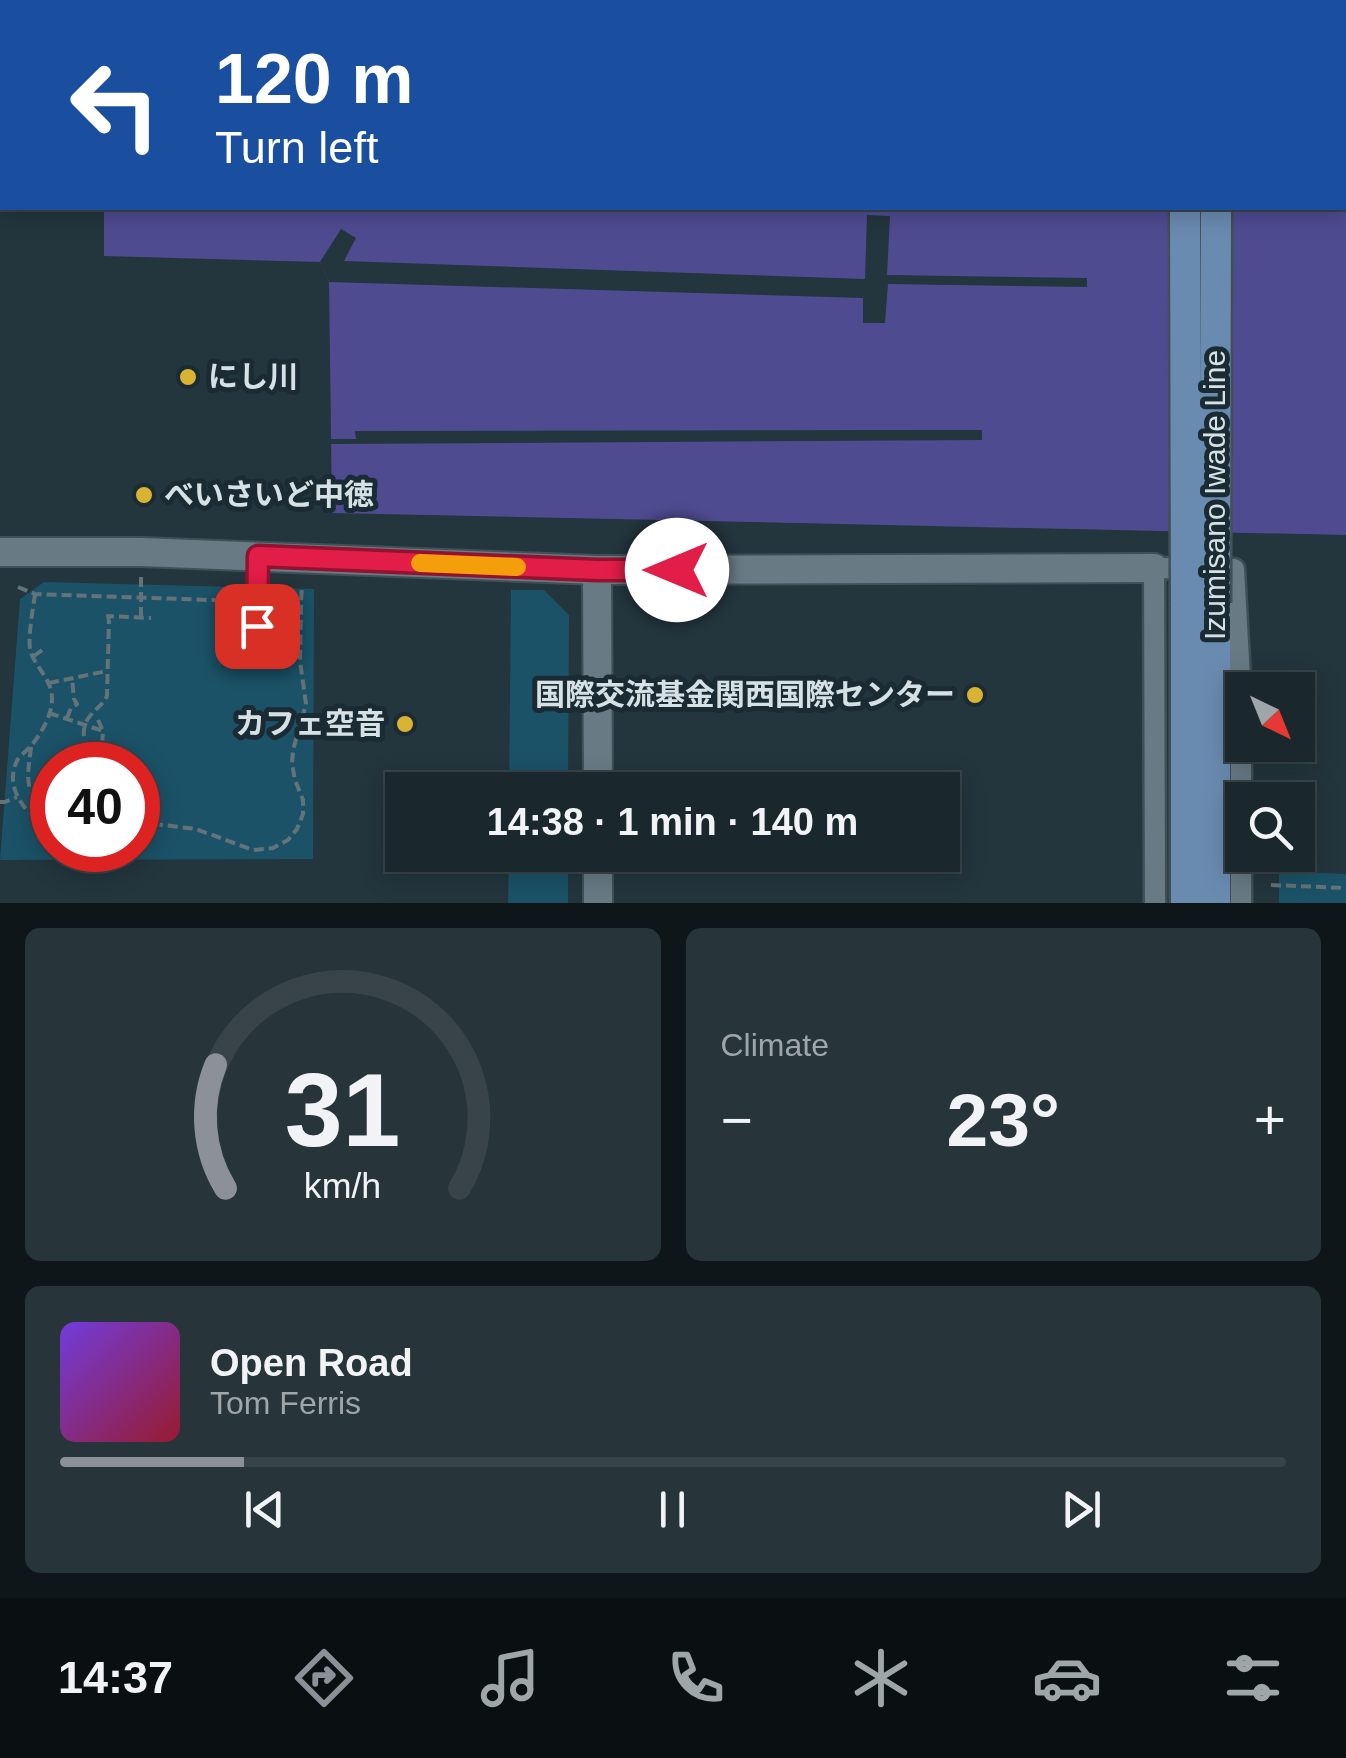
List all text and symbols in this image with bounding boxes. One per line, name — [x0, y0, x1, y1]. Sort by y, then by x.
icon: left — [50, 40, 180, 170]
text: 120 m — [215, 40, 413, 118]
text: Turn left — [215, 122, 378, 173]
street label: Izumisano Iwade Line — [1198, 350, 1231, 640]
place label: にし川 — [208, 360, 298, 393]
marker: にし川 — [177, 366, 199, 388]
place label: べいさいど中徳 — [164, 478, 374, 511]
marker: べいさいど中徳 — [133, 484, 155, 506]
position arrow — [625, 518, 729, 622]
pin — [215, 584, 300, 669]
icon: arrive — [230, 599, 285, 654]
north arrow — [1225, 672, 1315, 762]
map controls — [1225, 672, 1315, 872]
place label: 国際交流基金関西国際センター — [535, 678, 955, 711]
marker: 国際交流基金関西国際センター — [964, 684, 986, 706]
place label: カフェ空音 — [235, 707, 385, 740]
marker: カフェ空音 — [394, 713, 416, 735]
speed limit sign: 40 — [30, 742, 160, 872]
button: search — [1225, 782, 1315, 872]
text: 14:38 · 1 min · 140 m — [487, 801, 858, 843]
text: Climate — [721, 1027, 829, 1063]
text: 31 — [285, 1052, 401, 1168]
text: 23° — [947, 1078, 1060, 1162]
text: − — [721, 1089, 753, 1151]
text: + — [1254, 1089, 1286, 1151]
text: km/h — [304, 1166, 381, 1206]
text: Open Road — [210, 1342, 413, 1384]
text: Tom Ferris — [210, 1385, 361, 1421]
icon: previous — [237, 1482, 292, 1537]
icon: pause — [645, 1482, 700, 1537]
icon: next — [1054, 1482, 1109, 1537]
icon: directions — [289, 1643, 359, 1713]
icon: music — [475, 1643, 545, 1713]
icon: phone — [661, 1643, 731, 1713]
icon: climate — [846, 1643, 916, 1713]
icon: car — [1032, 1643, 1102, 1713]
icon: filters — [1218, 1643, 1288, 1713]
text: 14:37 — [58, 1652, 173, 1703]

